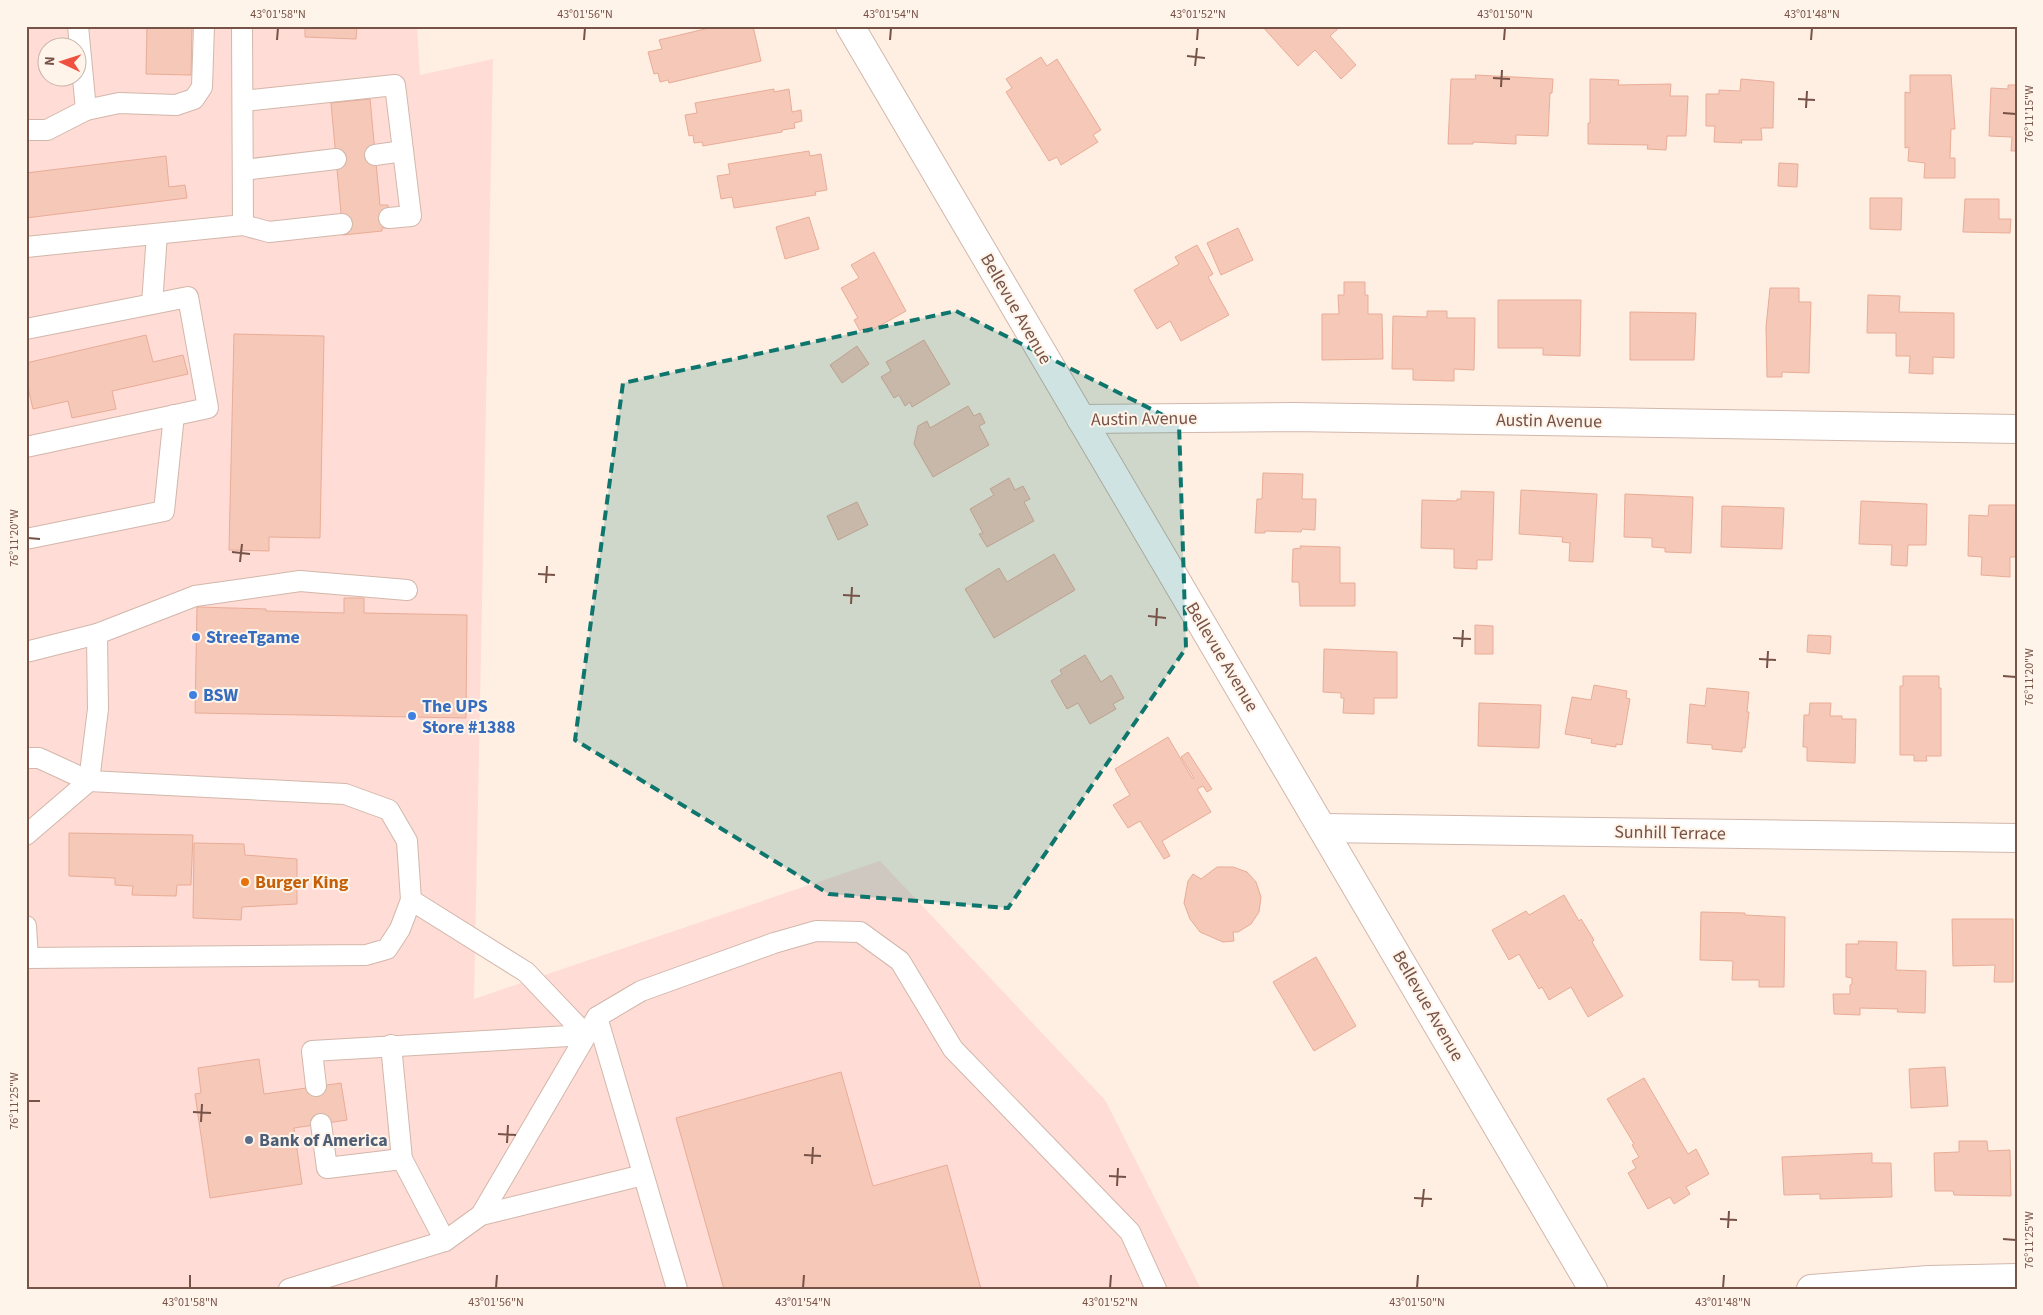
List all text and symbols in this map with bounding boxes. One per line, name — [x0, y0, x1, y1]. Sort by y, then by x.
text: 43°01'58"N — [250, 6, 306, 23]
text: 43°01'56"N — [557, 6, 613, 23]
text: 43°01'54"N — [863, 6, 919, 23]
text: 43°01'52"N — [1170, 6, 1226, 23]
text: 43°01'50"N — [1477, 6, 1533, 23]
text: 43°01'48"N — [1784, 6, 1840, 23]
north arrow — [38, 38, 88, 88]
text: N — [40, 56, 60, 67]
text: 76°11'15"W — [2021, 85, 2038, 143]
street label: Bellevue Avenue — [974, 249, 1058, 369]
street label: Austin Avenue — [1091, 406, 1197, 432]
street label: Austin Avenue — [1496, 408, 1602, 434]
text: 76°11'20"W — [6, 509, 23, 567]
street label: Bellevue Avenue — [1179, 597, 1265, 717]
place label: StreeTgame — [206, 625, 300, 650]
marker: StreeTgame — [190, 631, 202, 643]
text: 76°11'20"W — [2021, 648, 2038, 706]
place label: BSW — [203, 683, 239, 708]
marker: BSW — [187, 689, 199, 701]
place label: The UPS Store #1388 — [422, 694, 515, 740]
marker: The UPS Store #1388 — [406, 710, 418, 722]
street label: Sunhill Terrace — [1614, 820, 1726, 846]
place label: Burger King — [255, 870, 349, 895]
marker: Burger King — [239, 876, 251, 888]
street label: Bellevue Avenue — [1386, 946, 1470, 1066]
text: 76°11'25"W — [6, 1072, 23, 1130]
place label: Bank of America — [259, 1128, 388, 1153]
marker: Bank of America — [243, 1134, 255, 1146]
text: 76°11'25"W — [2021, 1211, 2038, 1269]
text: 43°01'58"N — [162, 1294, 218, 1311]
text: 43°01'56"N — [468, 1294, 524, 1311]
text: 43°01'54"N — [775, 1294, 831, 1311]
text: 43°01'52"N — [1082, 1294, 1138, 1311]
text: 43°01'50"N — [1389, 1294, 1445, 1311]
text: 43°01'48"N — [1695, 1294, 1751, 1311]

